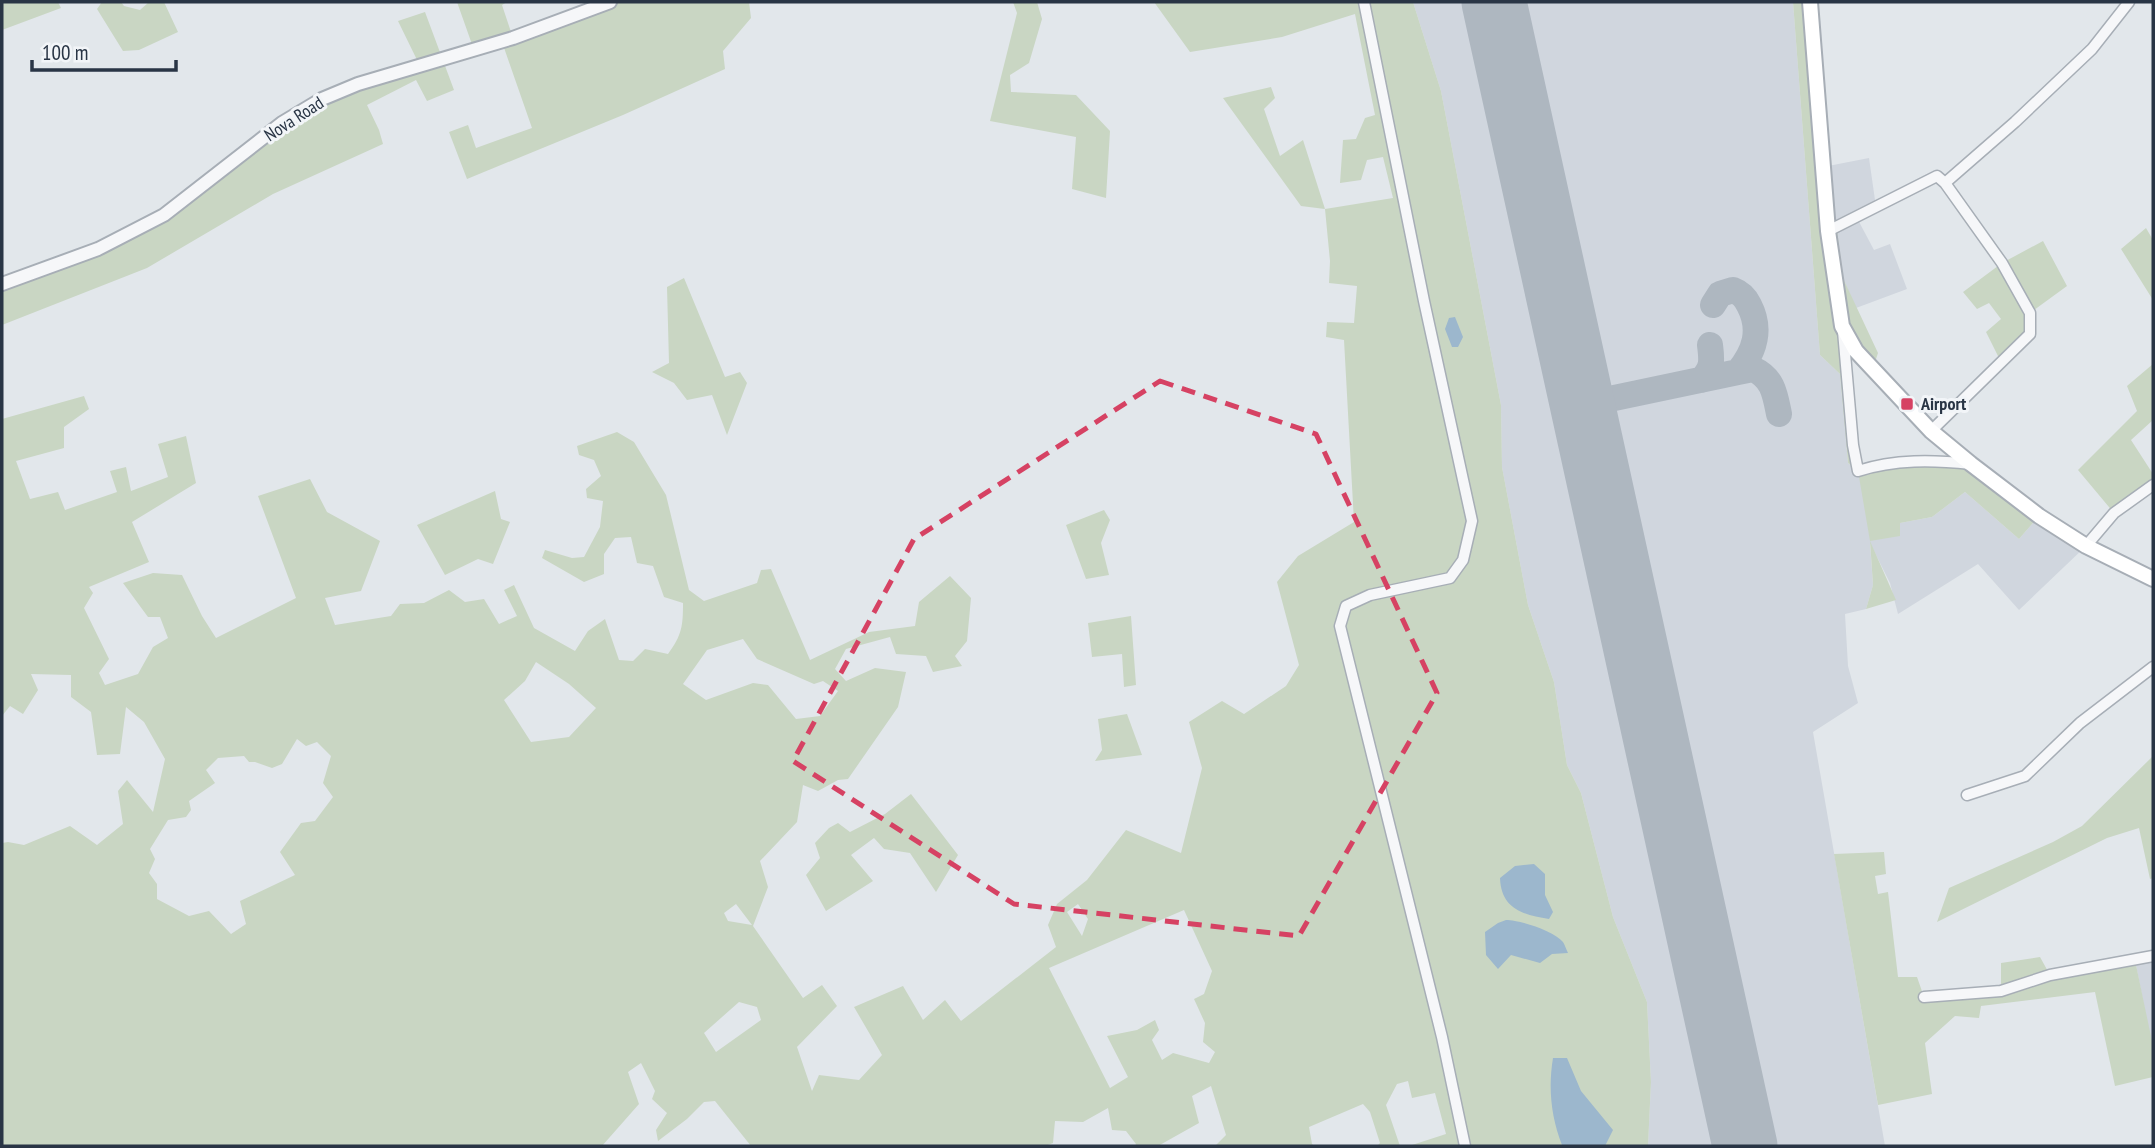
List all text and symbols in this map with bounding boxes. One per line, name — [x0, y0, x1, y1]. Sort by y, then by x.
scale bar — [32, 28, 175, 72]
text: 100 m — [42, 39, 88, 66]
street label: Nova Road — [260, 91, 328, 146]
place label: Airport — [1920, 392, 1967, 415]
marker: Airport — [1899, 396, 1915, 412]

